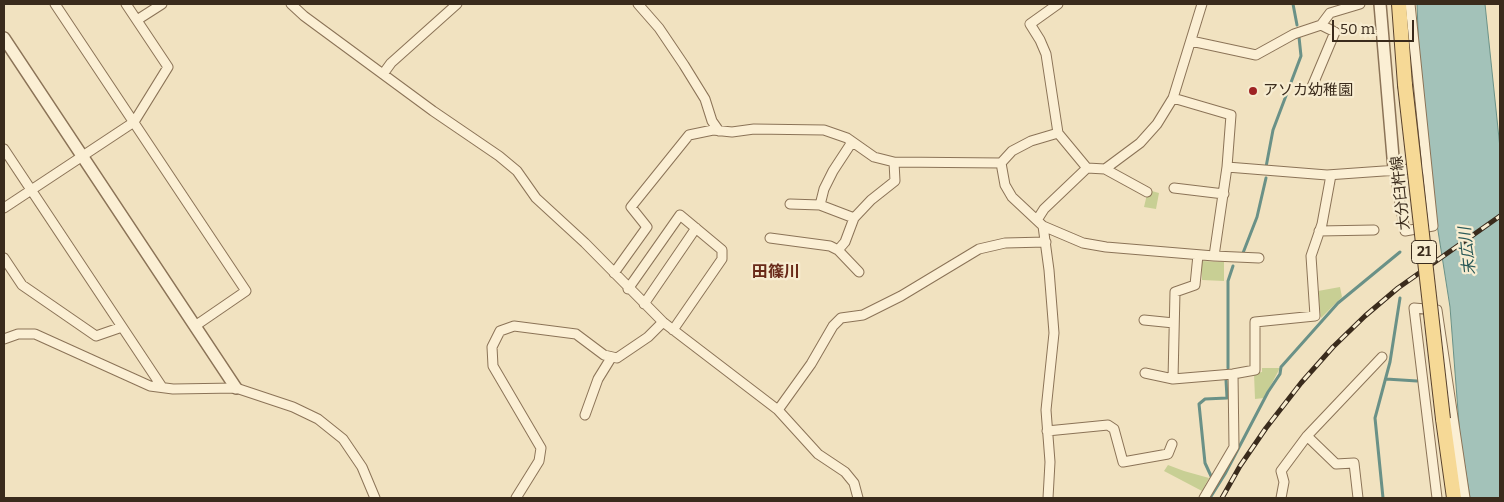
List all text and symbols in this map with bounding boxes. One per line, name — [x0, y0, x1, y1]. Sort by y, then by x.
scale bar — [1334, 10, 1416, 42]
text: 50 m — [1340, 20, 1375, 38]
place label: アソカ幼稚園 — [1263, 82, 1353, 100]
marker: アソカ幼稚園 — [1247, 85, 1259, 97]
street label: 大分臼杵線 — [1388, 155, 1414, 231]
water label: 末広川 — [1456, 226, 1480, 276]
road number: 21 — [1412, 240, 1436, 264]
district label: 田篠川 — [752, 263, 800, 283]

